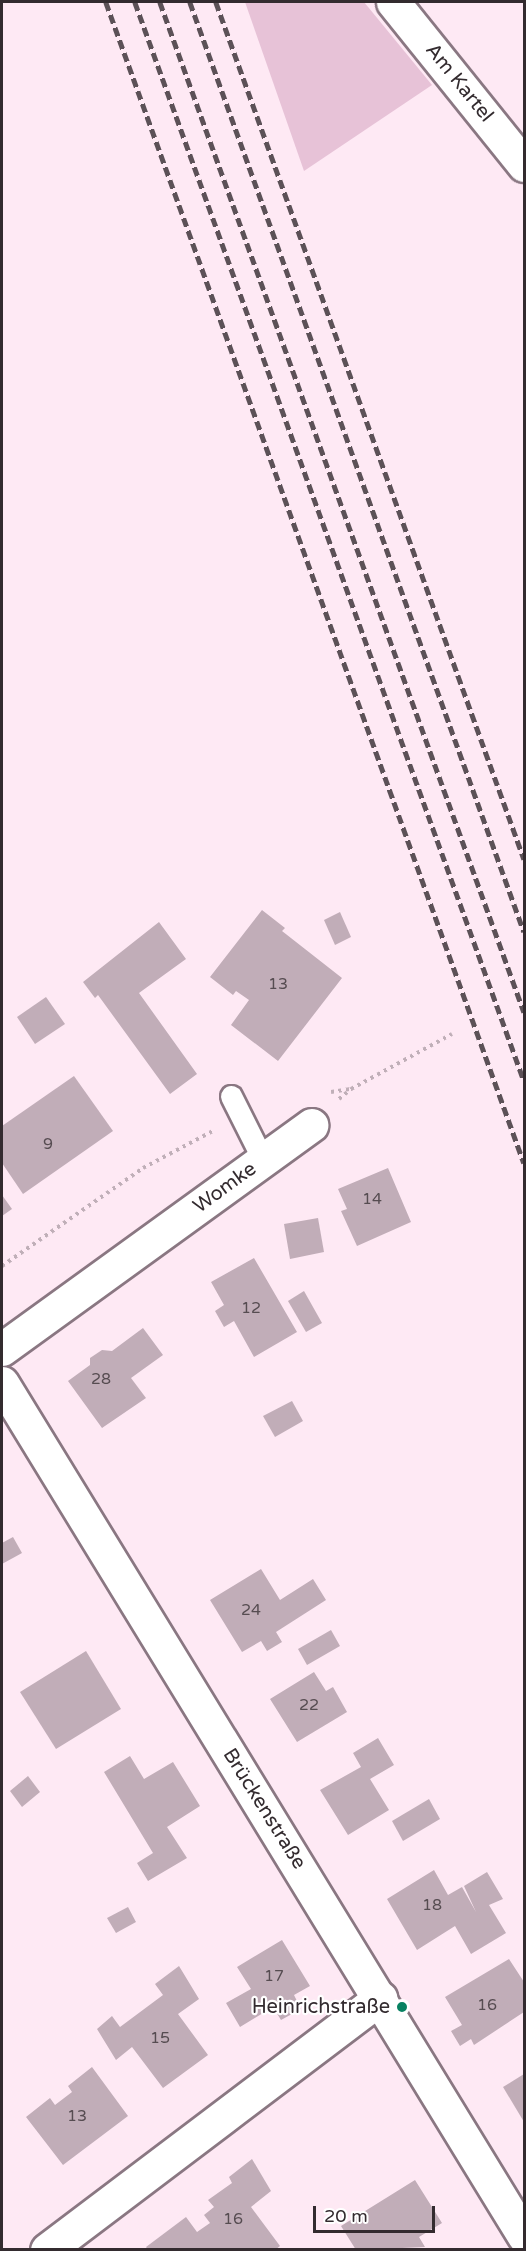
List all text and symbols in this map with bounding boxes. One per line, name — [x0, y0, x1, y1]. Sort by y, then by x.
street label: Am Kartel — [420, 39, 498, 127]
house number: 13 — [268, 974, 288, 994]
house number: 9 — [43, 1134, 53, 1154]
street label: Womke — [189, 1157, 261, 1219]
house number: 14 — [362, 1189, 382, 1209]
house number: 12 — [241, 1298, 261, 1318]
house number: 28 — [91, 1369, 111, 1389]
house number: 24 — [241, 1600, 261, 1620]
house number: 22 — [299, 1695, 319, 1715]
street label: Brückenstraße — [217, 1744, 311, 1874]
house number: 18 — [422, 1895, 442, 1915]
house number: 17 — [264, 1966, 284, 1986]
place label: Heinrichstraße — [252, 1995, 390, 2019]
house number: 16 — [477, 1995, 497, 2015]
marker: Heinrichstraße — [395, 2000, 409, 2014]
house number: 15 — [150, 2028, 170, 2048]
house number: 13 — [67, 2106, 87, 2126]
scale bar — [316, 2194, 438, 2232]
text: 20 m — [324, 2205, 368, 2227]
house number: 16 — [223, 2209, 243, 2229]

